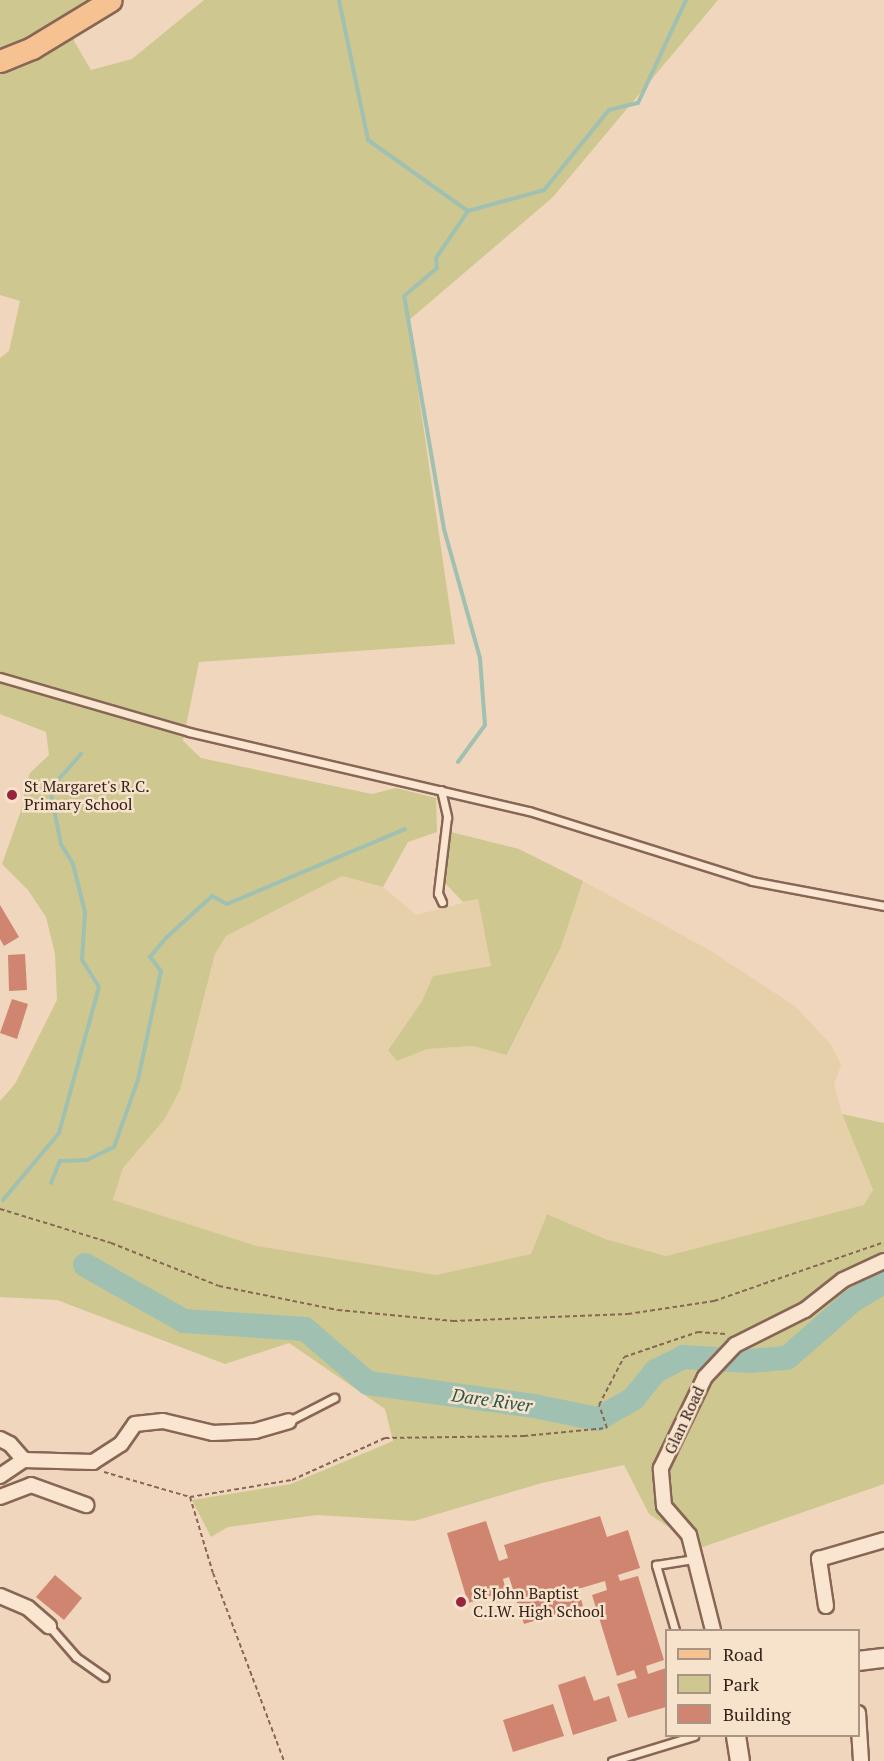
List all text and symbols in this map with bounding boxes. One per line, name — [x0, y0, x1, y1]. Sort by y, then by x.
place label: St Margaret's R.C. Primary School — [24, 776, 150, 814]
marker: St Margaret's R.C. Primary School — [5, 788, 19, 802]
street label: Glan Road — [660, 1383, 708, 1457]
water label: Dare River — [450, 1384, 534, 1416]
place label: St John Baptist C.I.W. High School — [473, 1583, 605, 1621]
marker: St John Baptist C.I.W. High School — [454, 1595, 468, 1609]
legend — [665, 1629, 860, 1737]
text: Road — [723, 1642, 763, 1666]
text: Park — [723, 1672, 759, 1696]
text: Building — [723, 1702, 791, 1726]

